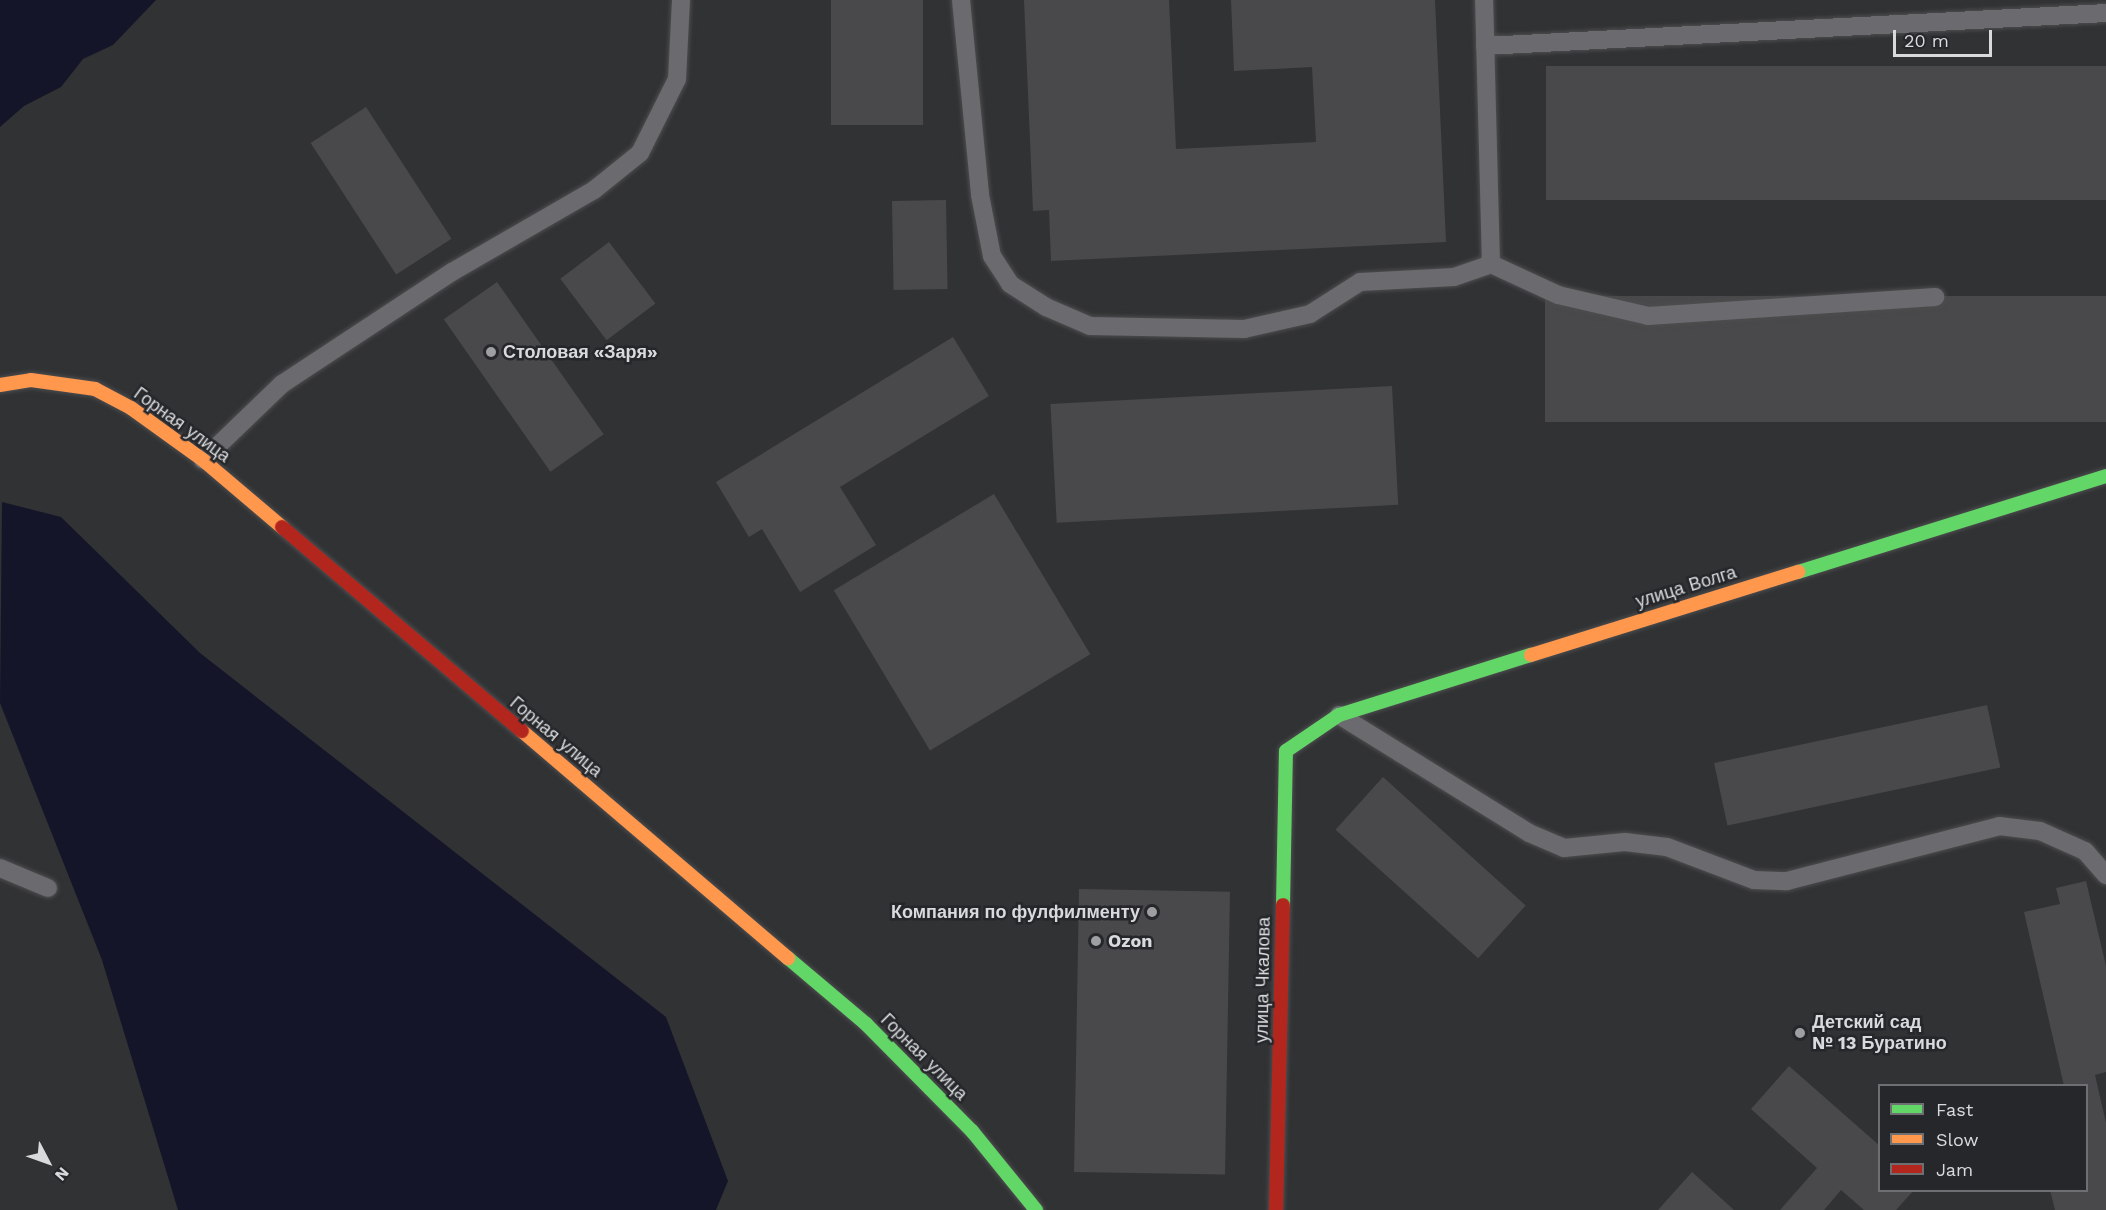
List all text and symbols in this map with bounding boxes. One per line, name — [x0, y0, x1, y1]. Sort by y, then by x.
scale bar — [1896, 18, 1995, 56]
text: 20 m — [1904, 30, 1949, 51]
place label: Столовая «Заря» — [503, 341, 657, 363]
marker: Столовая «Заря» — [484, 345, 498, 359]
street label: Горная улица — [130, 383, 234, 467]
street label: улица Волга — [1633, 561, 1739, 613]
street label: Горная улица — [505, 692, 607, 782]
place label: Компания по фулфилменту — [891, 901, 1140, 923]
marker: Компания по фулфилменту — [1145, 905, 1159, 919]
street label: улица Чкалова — [1251, 917, 1275, 1043]
place label: Ozon — [1108, 930, 1152, 952]
marker: Ozon — [1089, 934, 1103, 948]
street label: Горная улица — [876, 1009, 972, 1105]
place label: Детский сад № 13 Буратино — [1812, 1012, 1947, 1054]
marker: Детский сад № 13 Буратино — [1793, 1026, 1807, 1040]
legend — [1878, 1084, 2088, 1192]
text: Fast — [1936, 1099, 1973, 1120]
text: Slow — [1936, 1129, 1979, 1150]
north arrow — [18, 1132, 78, 1192]
text: Jam — [1936, 1159, 1973, 1180]
text: N — [51, 1163, 73, 1185]

